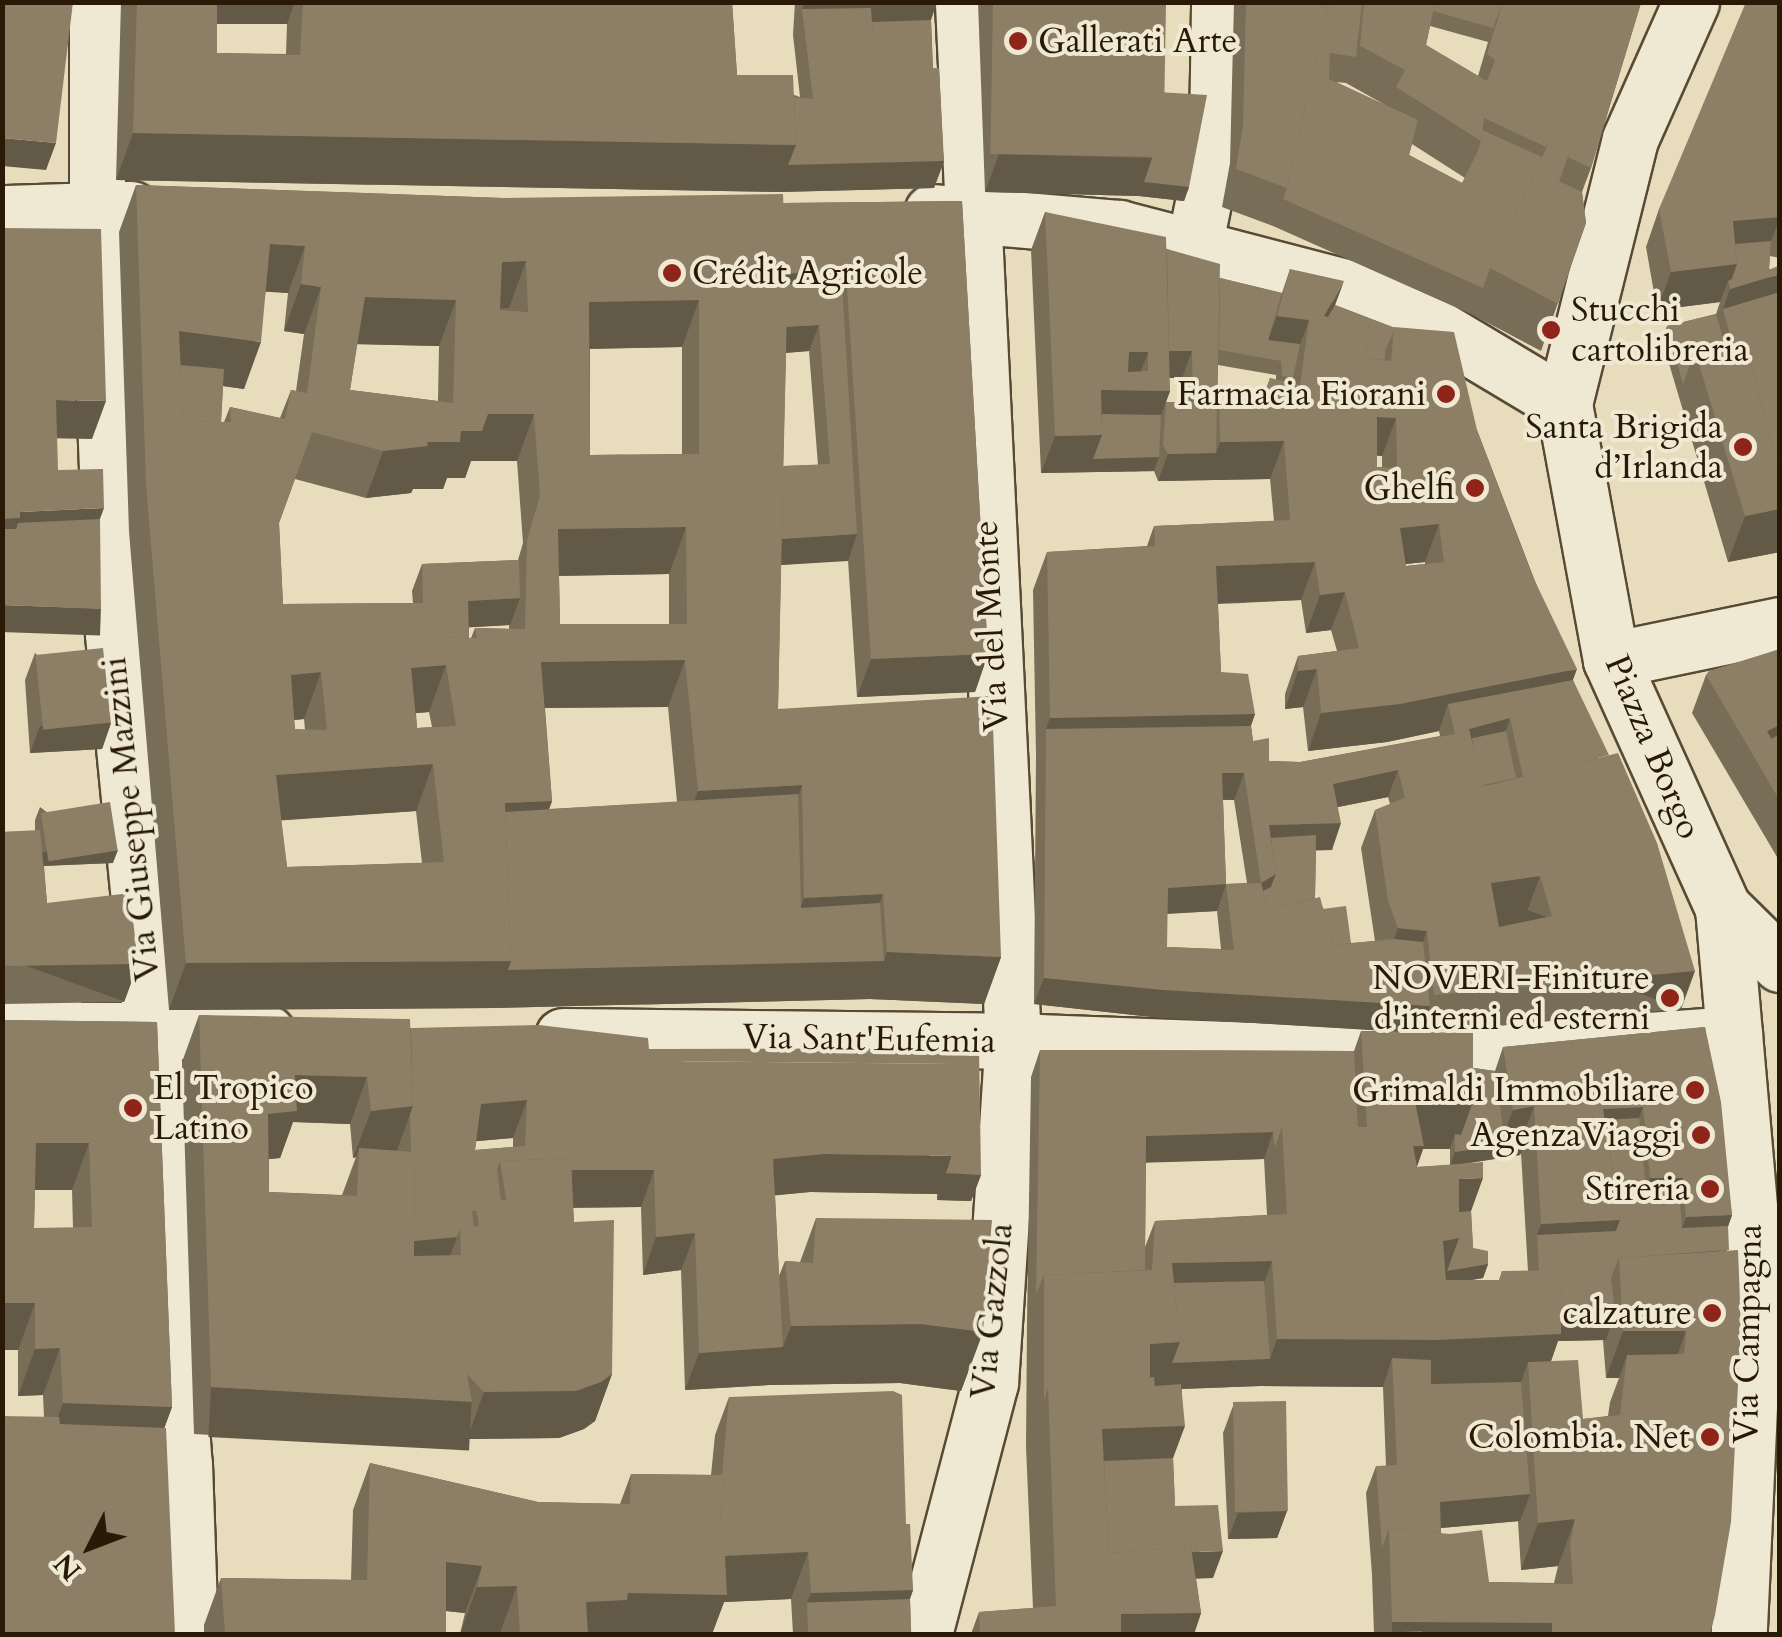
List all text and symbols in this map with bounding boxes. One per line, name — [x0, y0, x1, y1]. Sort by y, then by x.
place label: Gallerati Arte — [1038, 20, 1237, 62]
marker: Gallerati Arte — [1007, 30, 1029, 52]
place label: Crédit Agricole — [692, 252, 923, 294]
marker: Crédit Agricole — [661, 262, 683, 284]
place label: Stucchi cartolibreria — [1571, 289, 1749, 371]
marker: Stucchi cartolibreria — [1540, 319, 1562, 341]
place label: Farmacia Fiorani — [1177, 373, 1426, 415]
marker: Farmacia Fiorani — [1435, 383, 1457, 405]
place label: Santa Brigida d’Irlanda — [1525, 406, 1723, 488]
marker: Santa Brigida d’Irlanda — [1732, 436, 1754, 458]
place label: Ghelfi — [1364, 467, 1455, 509]
marker: Ghelfi — [1464, 477, 1486, 499]
street label: Via del Monte — [964, 519, 1018, 733]
street label: Piazza Borgo — [1595, 649, 1711, 845]
street label: Via Giuseppe Mazzini — [93, 655, 169, 983]
place label: NOVERI-Finiture d'interni ed esterni — [1372, 957, 1650, 1039]
marker: NOVERI-Finiture d'interni ed esterni — [1659, 987, 1681, 1009]
street label: Via Sant'Eufemia — [742, 1016, 996, 1062]
place label: El Tropico Latino — [153, 1067, 314, 1149]
place label: Grimaldi Immobiliare — [1352, 1069, 1675, 1111]
marker: Grimaldi Immobiliare — [1684, 1079, 1706, 1101]
marker: El Tropico Latino — [122, 1097, 144, 1119]
place label: AgenzaViaggi — [1470, 1114, 1681, 1156]
marker: AgenzaViaggi — [1690, 1124, 1712, 1146]
place label: Stireria — [1585, 1168, 1690, 1210]
marker: Stireria — [1699, 1178, 1721, 1200]
street label: Via Gazzola — [962, 1221, 1022, 1401]
street label: Via Campagna — [1725, 1224, 1771, 1444]
place label: calzature — [1562, 1292, 1692, 1334]
marker: calzature — [1701, 1302, 1723, 1324]
place label: Colombia. Net — [1468, 1416, 1690, 1458]
marker: Colombia. Net — [1699, 1426, 1721, 1448]
north arrow — [40, 1497, 140, 1597]
text: N — [45, 1545, 90, 1589]

